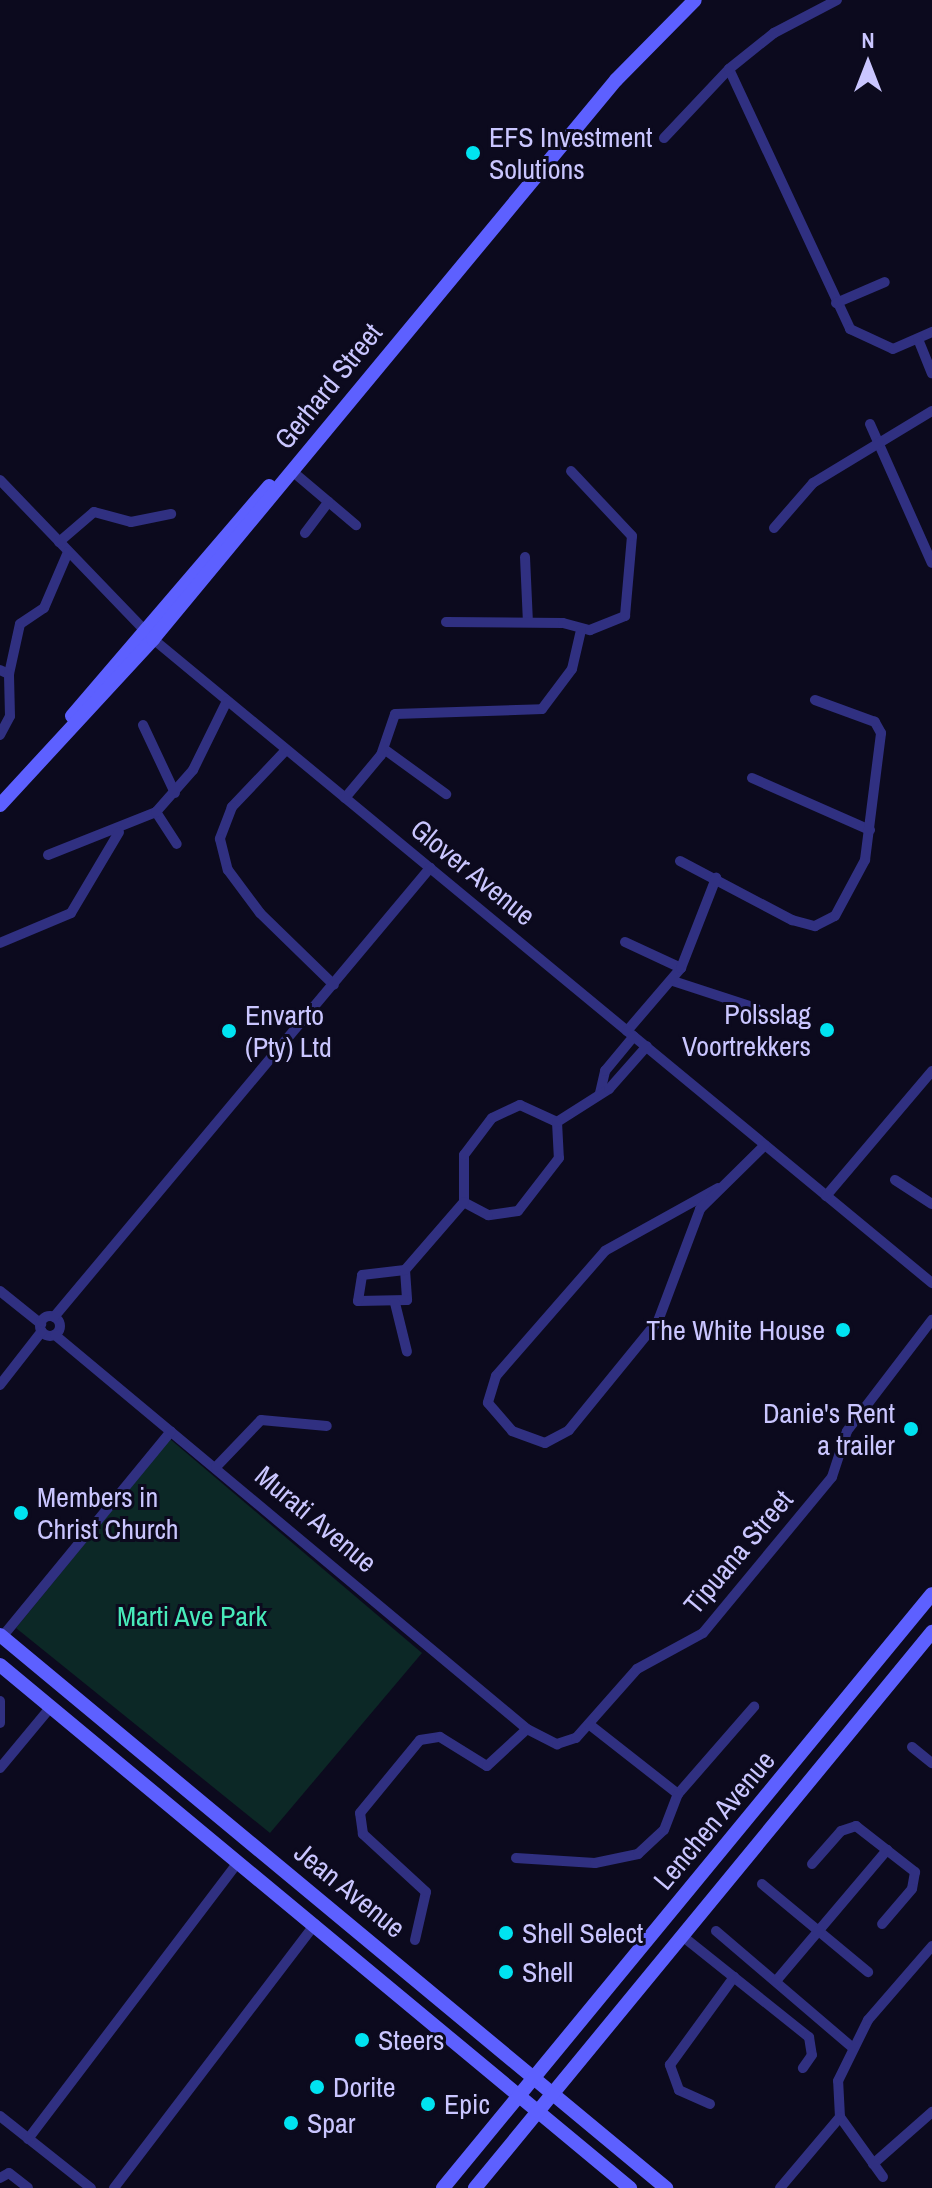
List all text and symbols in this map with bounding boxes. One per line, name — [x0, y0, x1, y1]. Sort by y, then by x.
north arrow — [828, 24, 908, 104]
text: N — [861, 25, 875, 55]
place label: EFS Investment Solutions — [489, 120, 652, 186]
marker: EFS Investment Solutions — [464, 144, 482, 162]
street label: Gerhard Street — [267, 316, 389, 456]
street label: Glover Avenue — [404, 811, 542, 933]
place label: Polsslag Voortrekkers — [682, 997, 811, 1063]
place label: Envarto (Pty) Ltd — [245, 998, 332, 1064]
marker: Polsslag Voortrekkers — [818, 1021, 836, 1039]
marker: Envarto (Pty) Ltd — [220, 1022, 238, 1040]
place label: The White House — [646, 1313, 825, 1347]
marker: The White House — [832, 1319, 854, 1341]
place label: Danie's Rent a trailer — [763, 1396, 895, 1462]
marker: Danie's Rent a trailer — [902, 1420, 920, 1438]
street label: Murati Avenue — [248, 1458, 384, 1580]
place label: Members in Christ Church — [37, 1480, 179, 1546]
street label: Tipuana Street — [676, 1483, 800, 1621]
marker: Members in Christ Church — [12, 1504, 30, 1522]
park label: Marti Ave Park — [116, 1599, 268, 1633]
street label: Lenchen Avenue — [646, 1743, 782, 1897]
street label: Jean Avenue — [287, 1835, 413, 1945]
place label: Shell Select — [522, 1916, 643, 1950]
marker: Shell Select — [497, 1924, 515, 1942]
place label: Shell — [522, 1955, 573, 1989]
marker: Shell — [497, 1963, 515, 1981]
place label: Steers — [378, 2023, 444, 2057]
marker: Steers — [353, 2031, 371, 2049]
place label: Dorite — [333, 2070, 396, 2104]
marker: Dorite — [308, 2078, 326, 2096]
place label: Epic — [444, 2087, 490, 2121]
marker: Epic — [419, 2095, 437, 2113]
place label: Spar — [307, 2106, 355, 2140]
marker: Spar — [282, 2114, 300, 2132]

